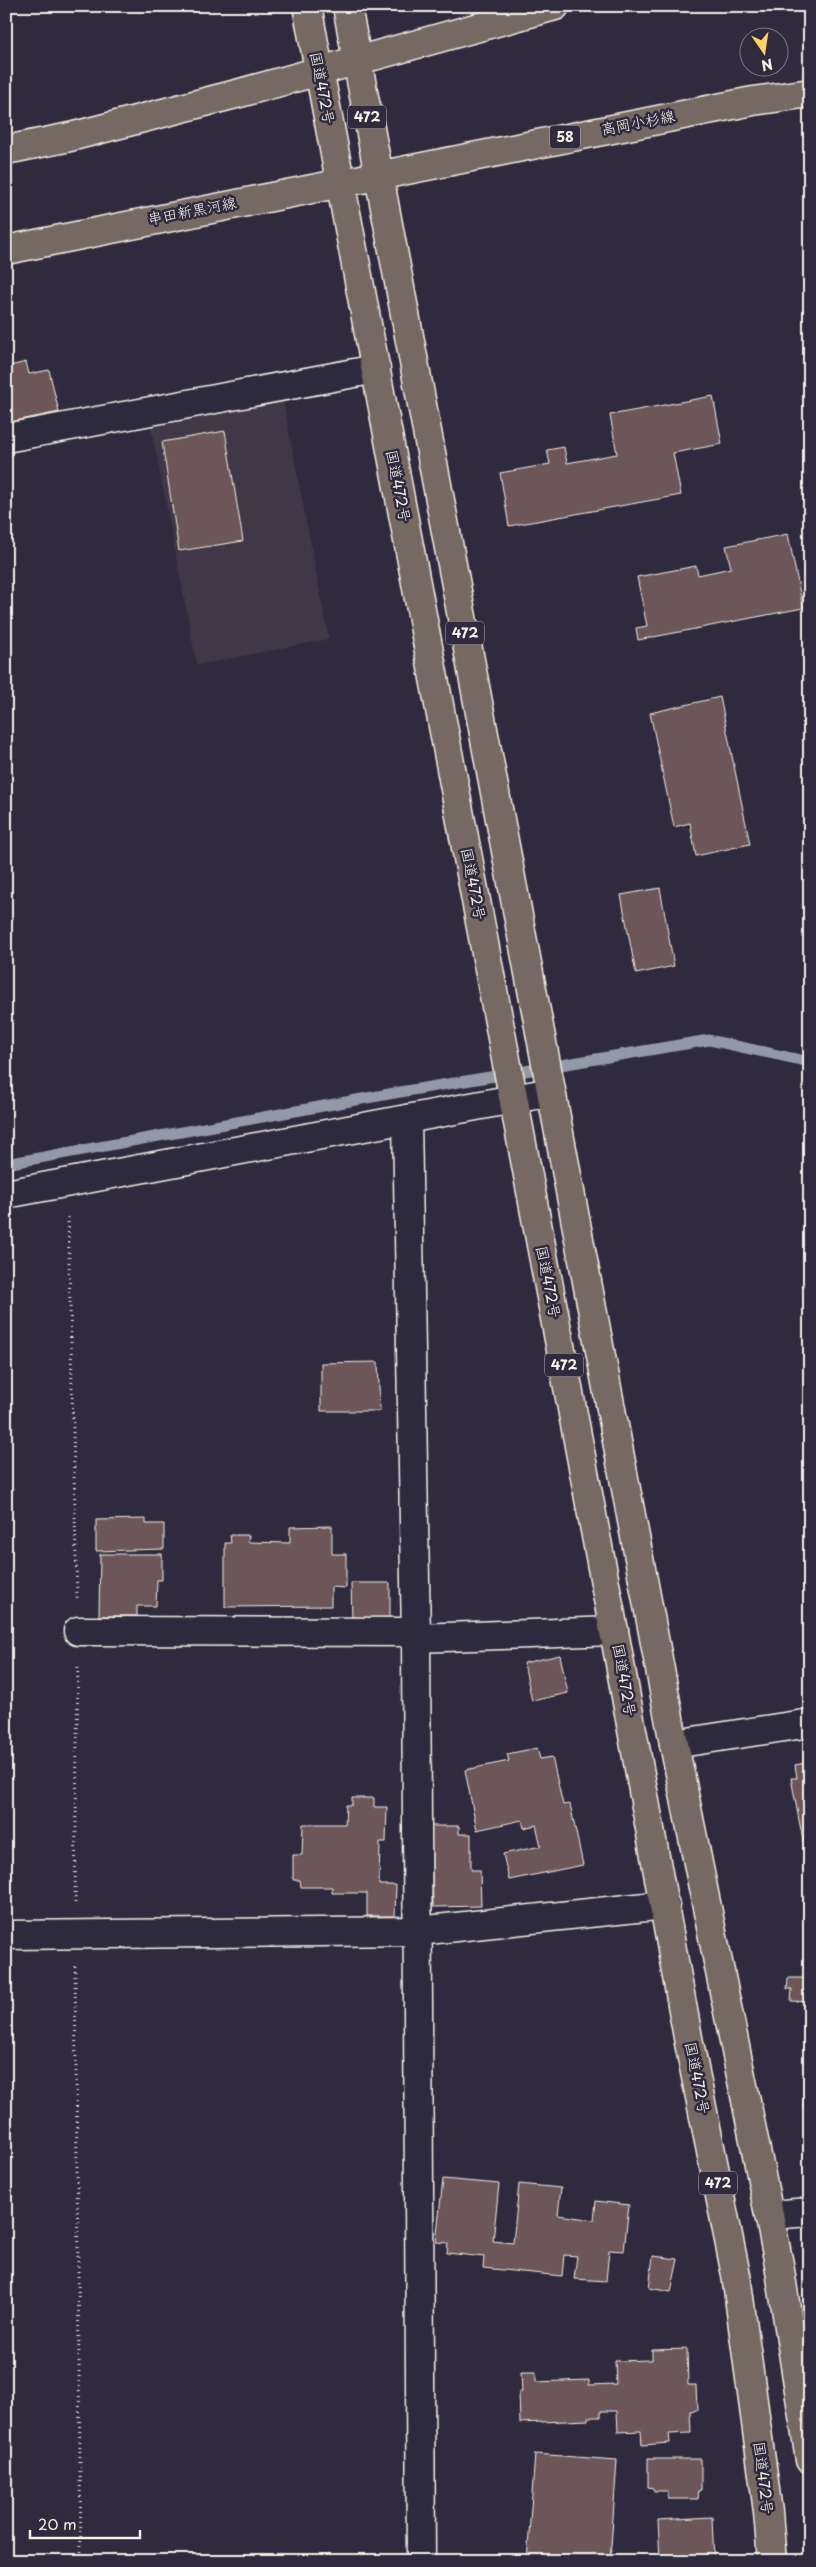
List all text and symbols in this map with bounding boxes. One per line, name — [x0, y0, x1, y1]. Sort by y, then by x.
north arrow — [738, 28, 788, 78]
street label: 国道472号 — [305, 50, 342, 126]
text: N — [759, 54, 775, 77]
street label: 高岡小杉線 — [599, 103, 677, 140]
road number: 472 — [348, 105, 386, 128]
road number: 58 — [550, 125, 580, 148]
street label: 串田新黒河線 — [145, 190, 238, 229]
street label: 国道472号 — [381, 448, 418, 524]
road number: 472 — [446, 622, 484, 644]
street label: 国道472号 — [456, 846, 493, 922]
street label: 国道472号 — [531, 1244, 568, 1320]
road number: 472 — [545, 1354, 583, 1376]
street label: 国道472号 — [608, 1642, 643, 1718]
street label: 国道472号 — [680, 2040, 717, 2116]
road number: 472 — [699, 2172, 737, 2194]
street label: 国道472号 — [749, 2440, 780, 2516]
scale bar — [30, 2507, 140, 2539]
text: 20 m — [38, 2512, 77, 2535]

